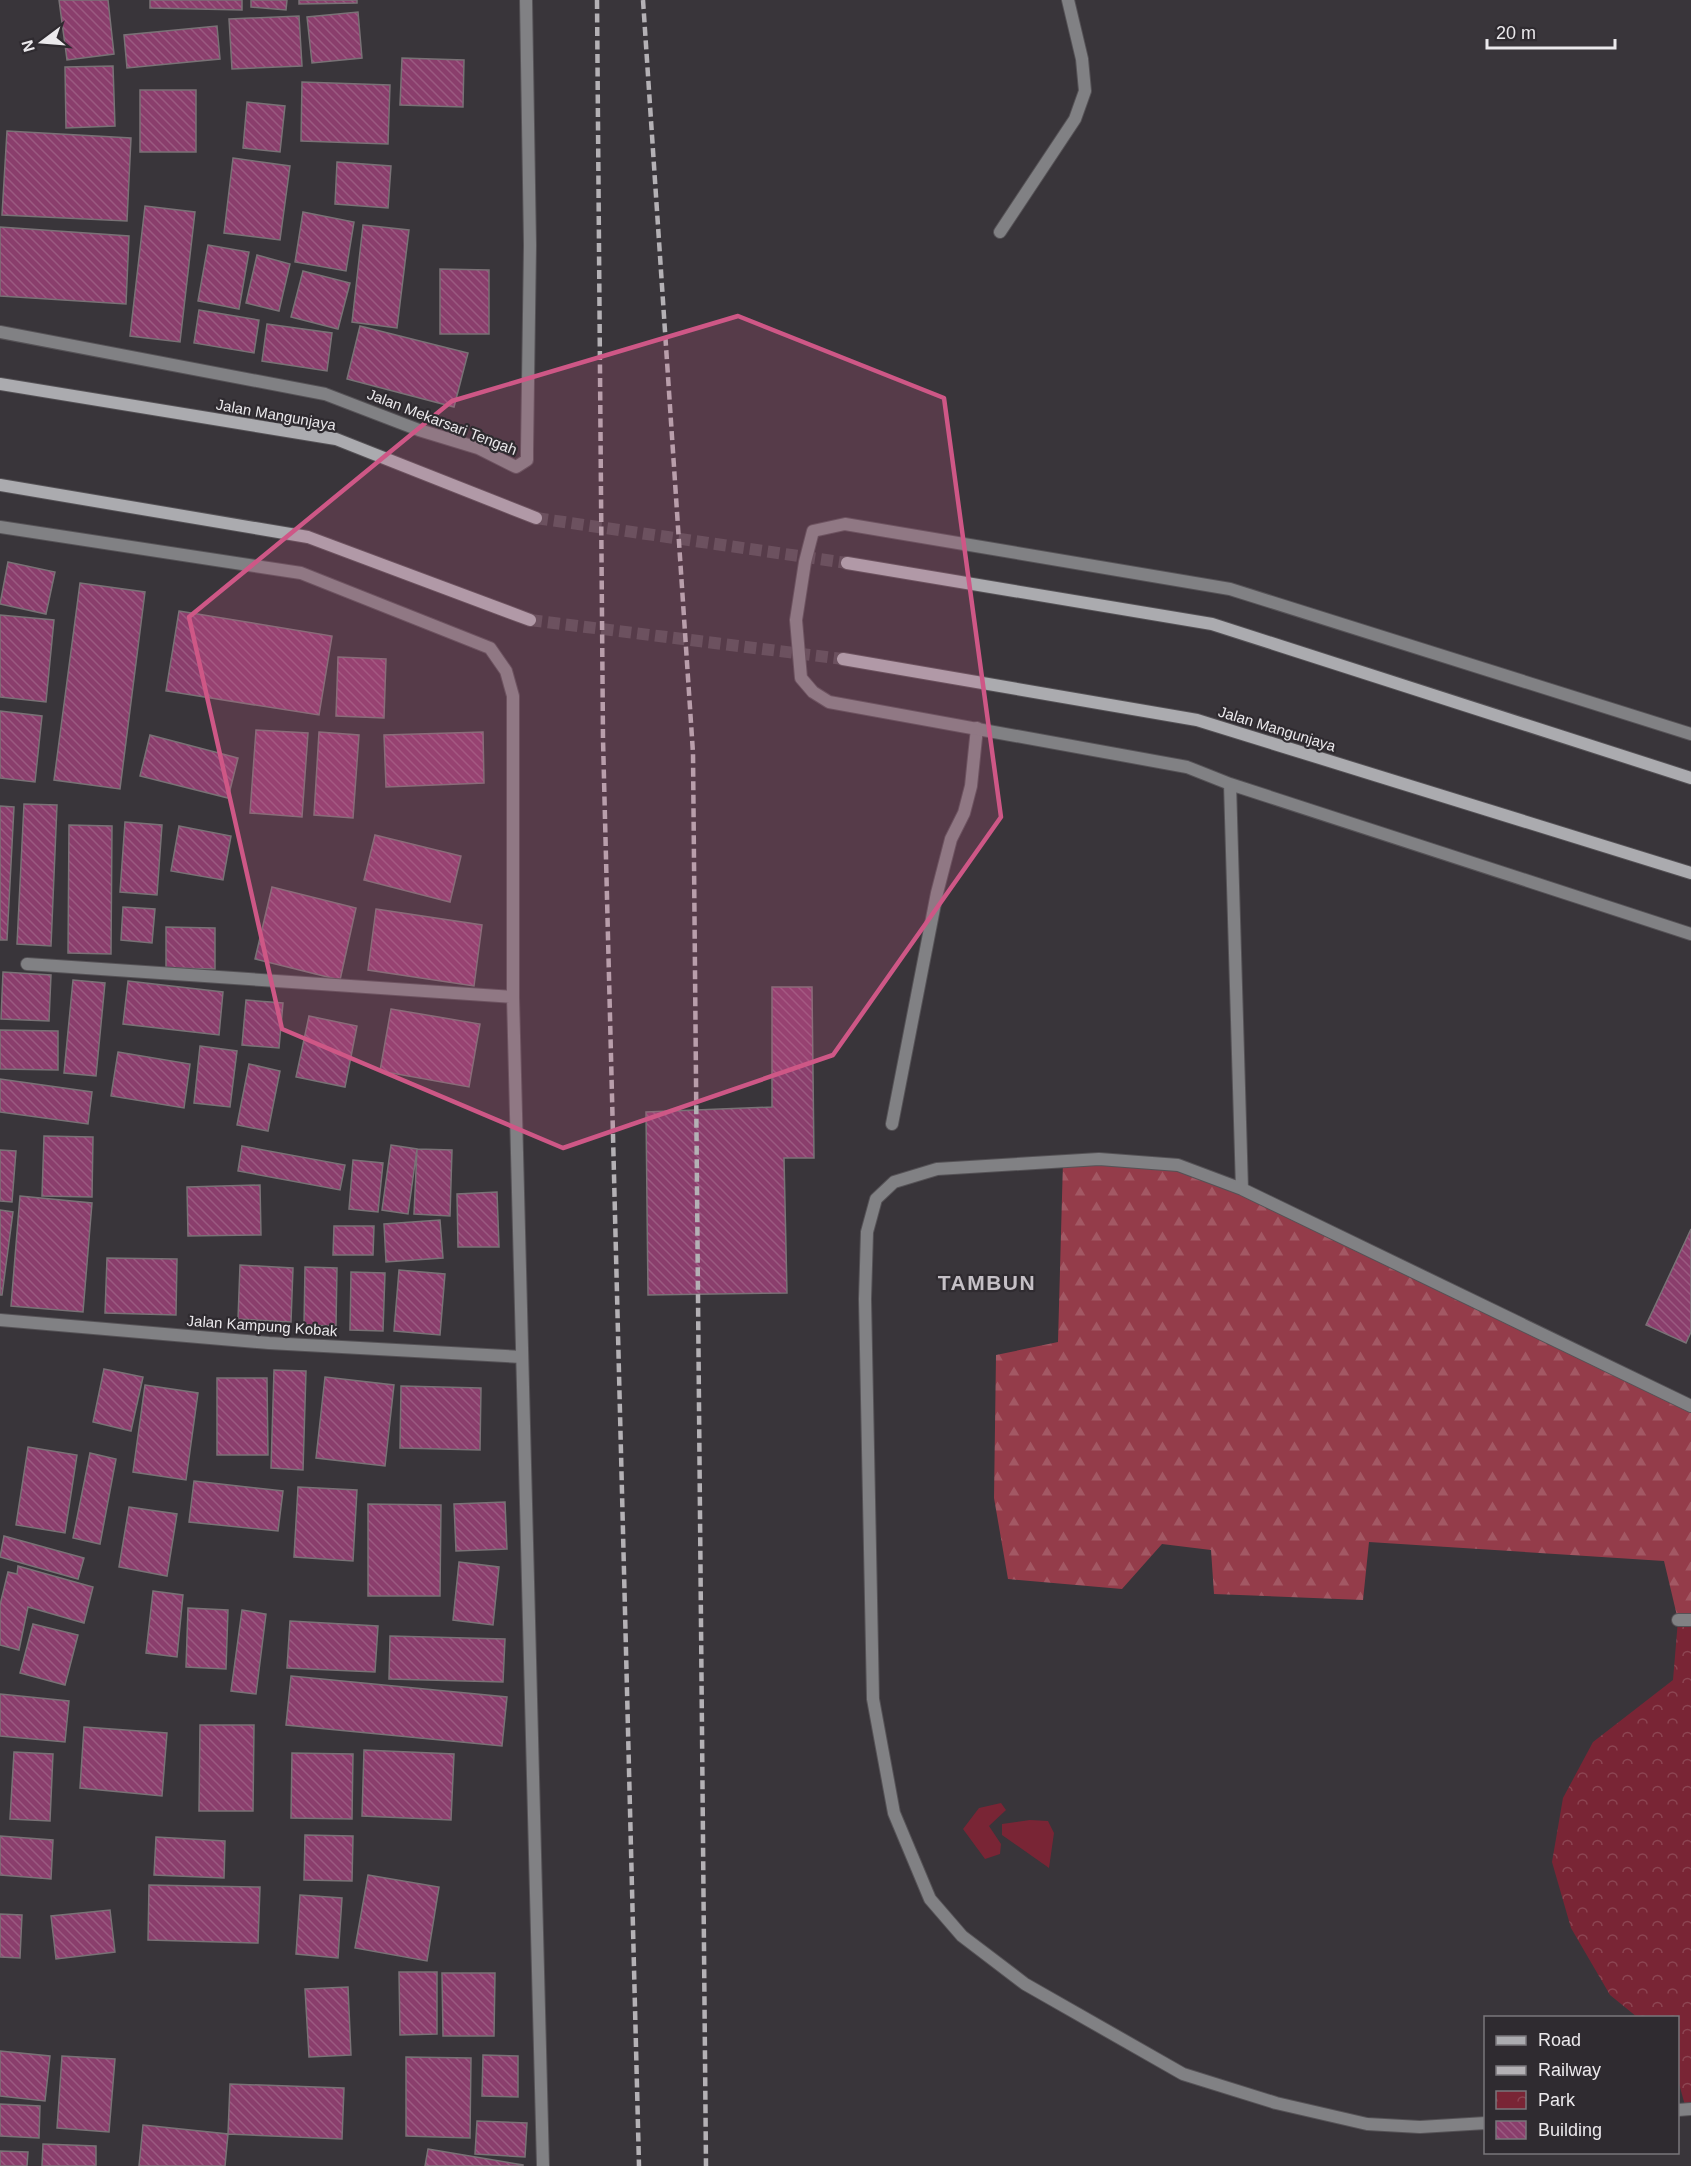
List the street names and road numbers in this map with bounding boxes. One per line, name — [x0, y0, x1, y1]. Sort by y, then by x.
street label: Jalan Mekarsari Tengah — [365, 385, 519, 458]
street label: Jalan Mangunjaya — [215, 396, 338, 434]
street label: Jalan Mangunjaya — [1216, 703, 1338, 755]
street label: Jalan Kampung Kobak — [186, 1312, 338, 1339]

